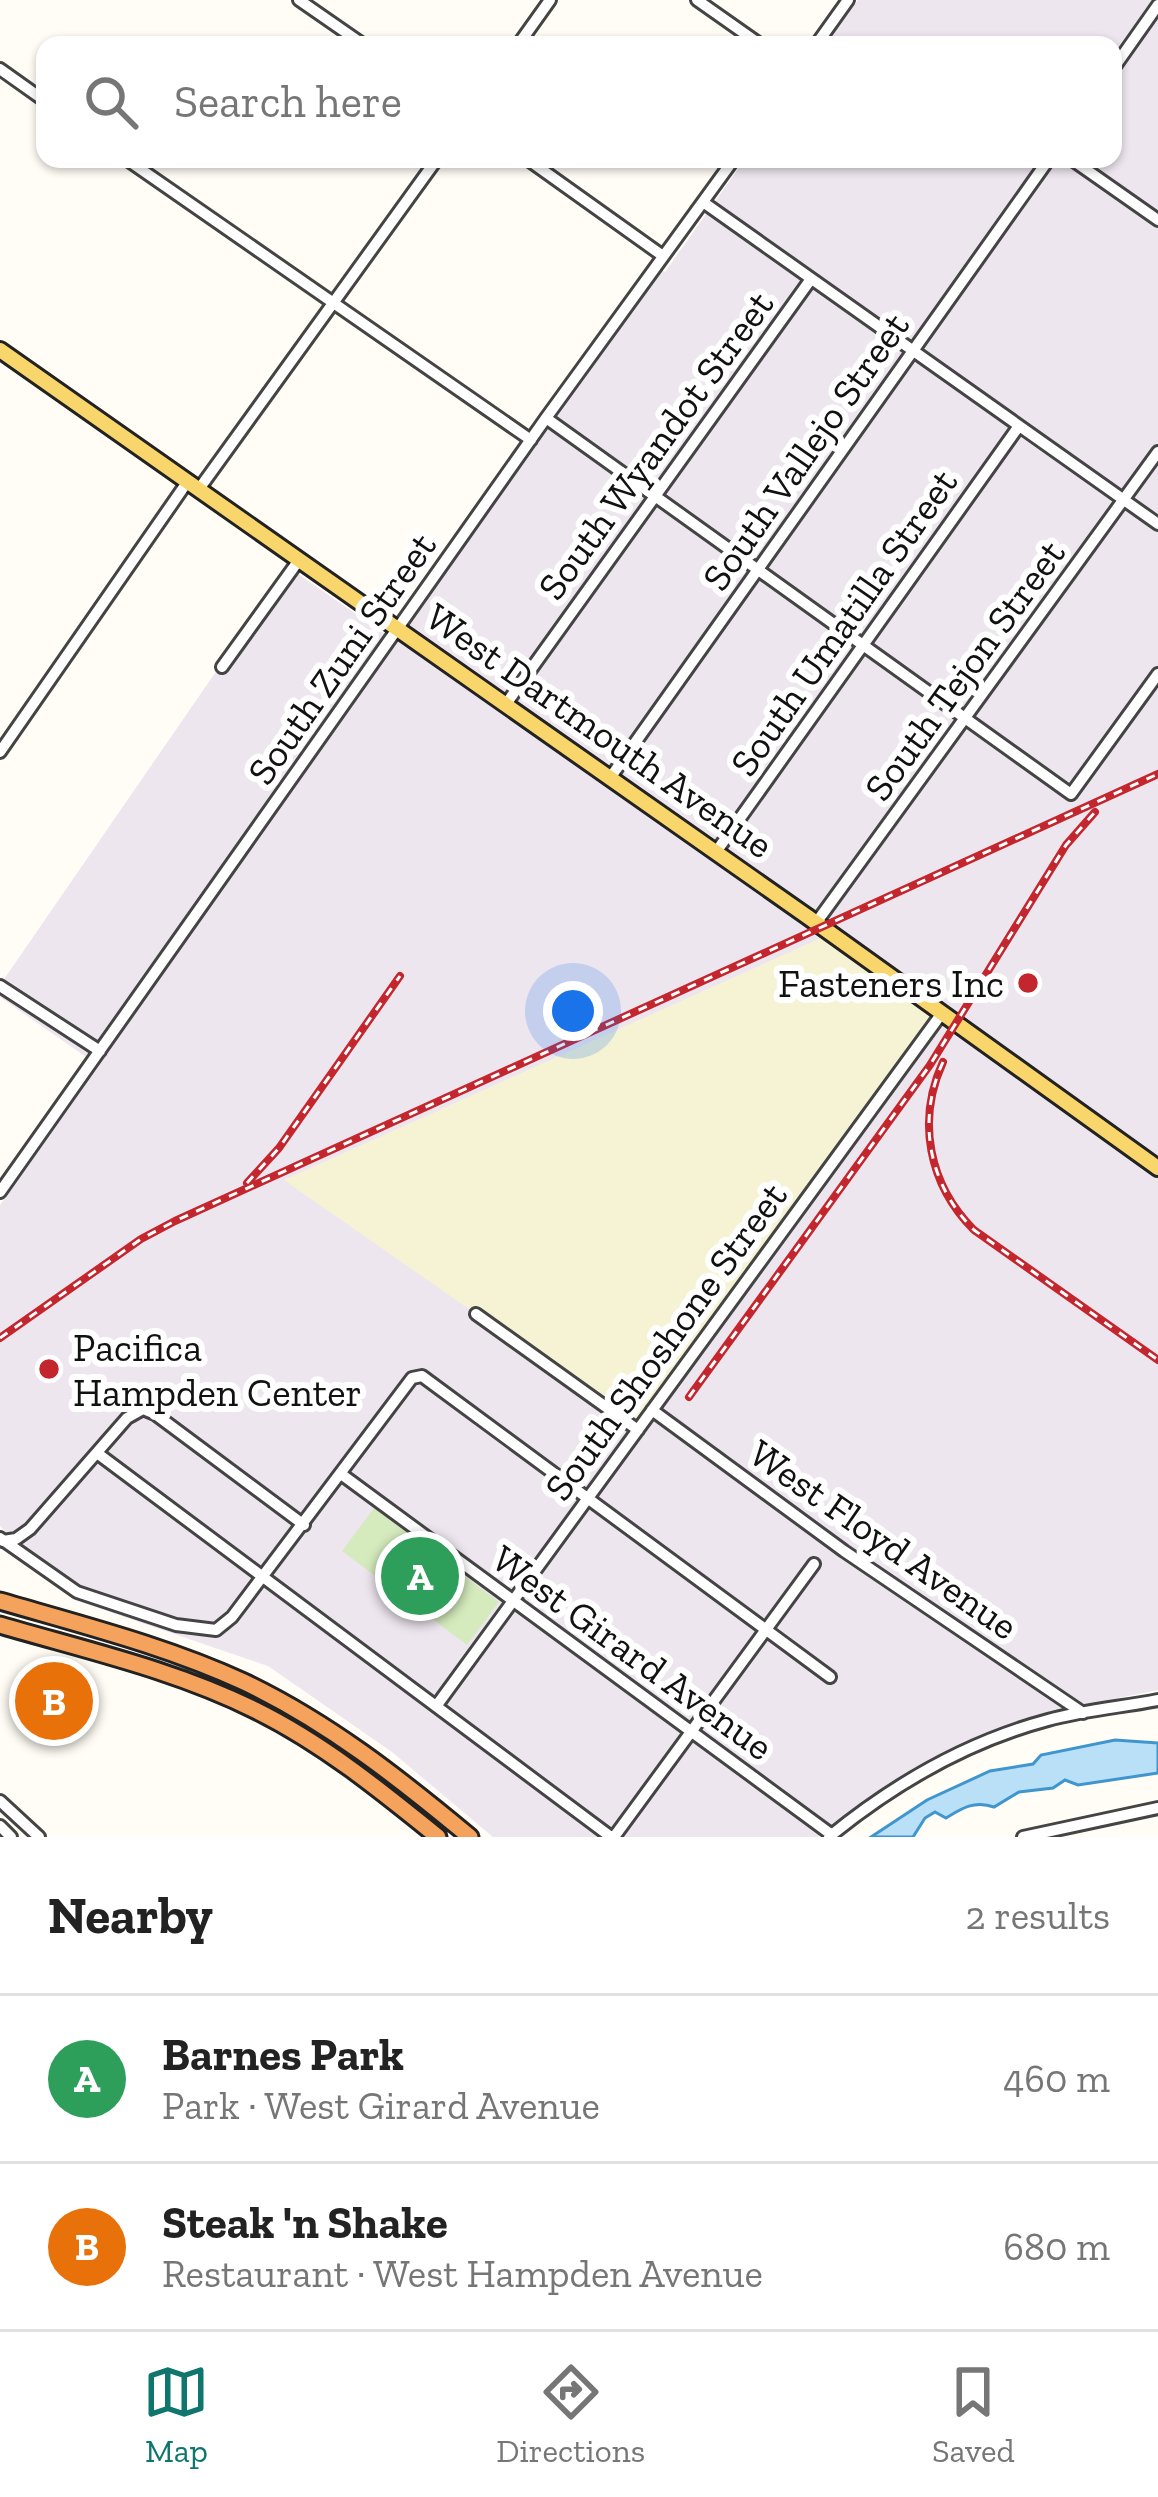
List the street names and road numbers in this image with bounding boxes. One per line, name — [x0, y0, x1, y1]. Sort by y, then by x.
street label: South Wyandot Street — [528, 281, 783, 609]
street label: South Vallejo Street — [692, 303, 919, 599]
street label: South Umatilla Street — [720, 459, 967, 785]
street label: South Zuni Street — [237, 523, 446, 793]
street label: South Tejon Street — [854, 530, 1075, 810]
street label: West Dartmouth Avenue — [417, 593, 782, 868]
street label: South Shoshone Street — [534, 1173, 797, 1509]
street label: West Floyd Avenue — [740, 1429, 1027, 1650]
street label: West Girard Avenue — [483, 1535, 782, 1770]

